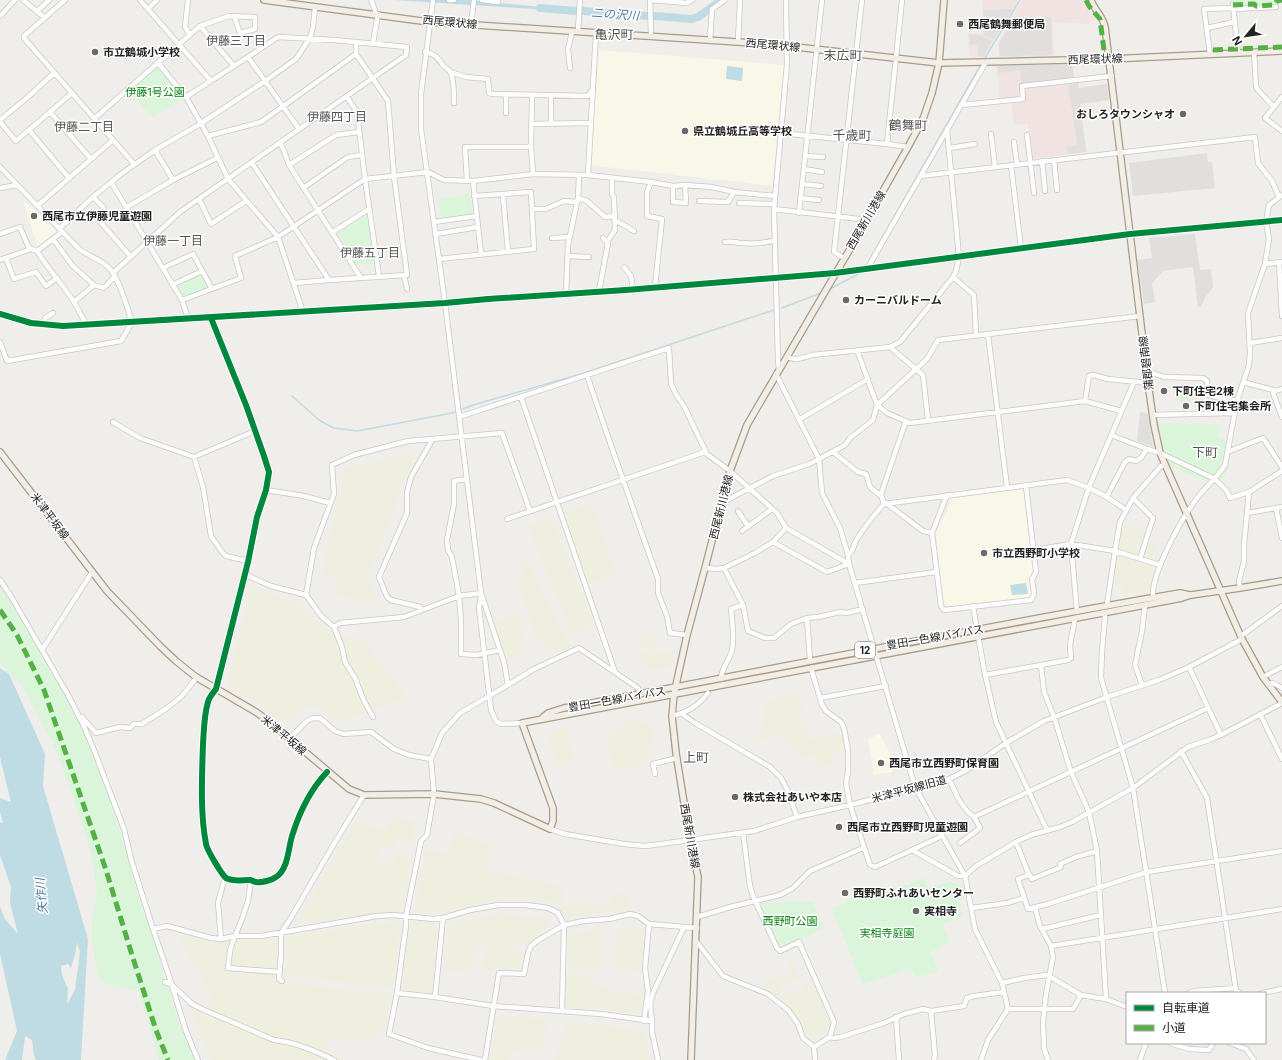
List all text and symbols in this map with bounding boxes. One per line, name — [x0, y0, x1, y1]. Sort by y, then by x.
water label: 二の沢川 — [591, 5, 641, 23]
street label: 西尾環状線 — [422, 13, 478, 31]
north arrow — [1226, 16, 1266, 56]
place label: 西尾鶴舞郵便局 — [968, 17, 1045, 31]
marker: 西尾鶴舞郵便局 — [955, 19, 965, 29]
district label: 亀沢町 — [594, 26, 634, 42]
district label: 伊藤三丁目 — [206, 33, 266, 48]
text: N — [1229, 34, 1245, 48]
street label: 西尾環状線 — [745, 36, 801, 54]
place label: 市立鶴城小学校 — [103, 45, 180, 59]
marker: 市立鶴城小学校 — [90, 47, 100, 57]
district label: 末広町 — [823, 47, 863, 63]
street label: 西尾環状線 — [1067, 51, 1123, 67]
park label: 伊藤1号公園 — [125, 85, 185, 99]
place label: おしろタウンシャオ — [1076, 107, 1175, 121]
district label: 伊藤四丁目 — [307, 109, 367, 124]
marker: おしろタウンシャオ — [1178, 109, 1188, 119]
district label: 鶴舞町 — [888, 117, 928, 133]
district label: 伊藤二丁目 — [54, 119, 114, 134]
place label: 県立鶴城丘高等学校 — [693, 124, 792, 138]
marker: 県立鶴城丘高等学校 — [680, 126, 690, 136]
district label: 千歳町 — [832, 127, 872, 143]
street label: 西尾新川港線 — [843, 188, 889, 252]
place label: 西尾市立伊藤児童遊園 — [42, 209, 152, 223]
marker: 西尾市立伊藤児童遊園 — [29, 211, 39, 221]
district label: 伊藤一丁目 — [143, 233, 203, 248]
district label: 伊藤五丁目 — [340, 245, 400, 260]
place label: カーニバルドーム — [854, 293, 942, 307]
marker: カーニバルドーム — [841, 295, 851, 305]
street label: 蒲郡碧南線 — [1136, 335, 1156, 391]
place label: 下町住宅2棟 — [1172, 384, 1234, 398]
marker: 下町住宅2棟 — [1159, 386, 1169, 396]
place label: 下町住宅集会所 — [1194, 399, 1271, 413]
marker: 下町住宅集会所 — [1181, 401, 1191, 411]
district label: 下町 — [1192, 444, 1218, 460]
street label: 西尾新川港線 — [706, 473, 736, 541]
street label: 米津平坂線 — [28, 490, 72, 542]
place label: 市立西野町小学校 — [992, 546, 1080, 560]
marker: 市立西野町小学校 — [979, 548, 989, 558]
street label: 豊田一色線バイパス — [885, 622, 985, 652]
road number: 12 — [855, 642, 875, 658]
street label: 豊田一色線バイパス — [567, 684, 667, 714]
street label: 米津平坂線 — [258, 712, 310, 758]
district label: 上町 — [683, 749, 709, 765]
place label: 西尾市立西野町保育園 — [889, 756, 999, 770]
marker: 西尾市立西野町保育園 — [876, 758, 886, 768]
street label: 米津平坂線旧道 — [870, 772, 948, 806]
place label: 株式会社あいや本店 — [743, 790, 842, 804]
marker: 株式会社あいや本店 — [730, 792, 740, 802]
street label: 西尾新川港線 — [677, 802, 703, 870]
place label: 西尾市立西野町児童遊園 — [847, 820, 968, 834]
marker: 西尾市立西野町児童遊園 — [834, 822, 844, 832]
water label: 矢作川 — [32, 875, 50, 915]
place label: 西野町ふれあいセンター — [853, 886, 974, 900]
marker: 西野町ふれあいセンター — [840, 888, 850, 898]
place label: 実相寺 — [924, 904, 957, 918]
marker: 実相寺 — [911, 906, 921, 916]
park label: 西野町公園 — [763, 914, 818, 928]
park label: 実相寺庭園 — [860, 926, 915, 940]
legend — [1126, 992, 1266, 1044]
text: 自転車道 — [1162, 1000, 1210, 1015]
text: 小道 — [1162, 1020, 1186, 1035]

